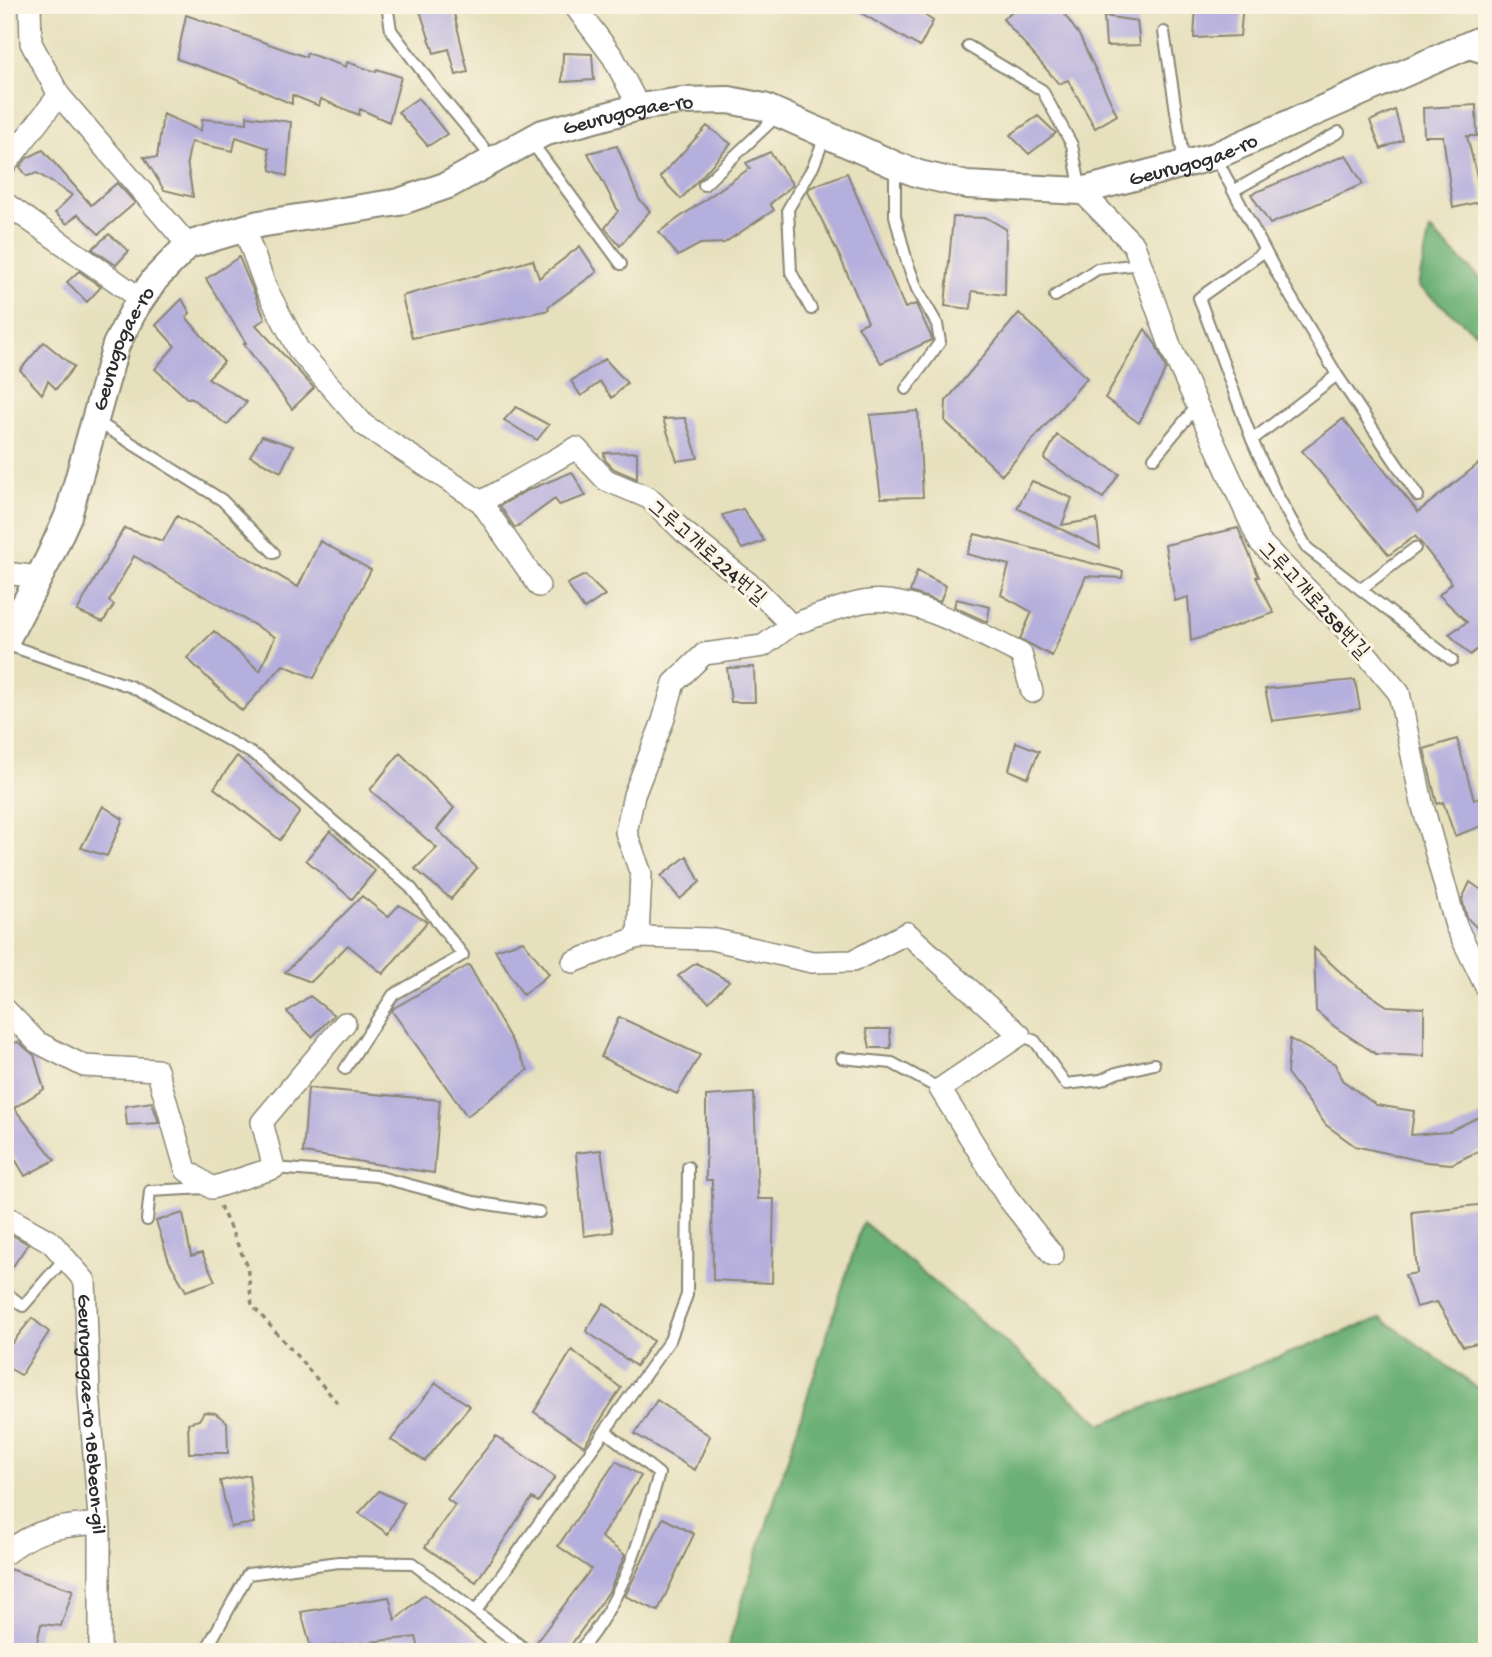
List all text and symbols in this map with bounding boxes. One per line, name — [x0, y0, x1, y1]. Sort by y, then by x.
street label: Geurugogae-ro — [561, 92, 694, 143]
street label: Geurugogae-ro — [1127, 130, 1262, 194]
street label: Geurugogae-ro — [89, 283, 162, 414]
street label: 그루고개로224번길 — [641, 495, 770, 612]
street label: 그루고개로258번길 — [1252, 538, 1373, 665]
street label: Geurugogae-ro 188beon-gil — [69, 1294, 109, 1534]

